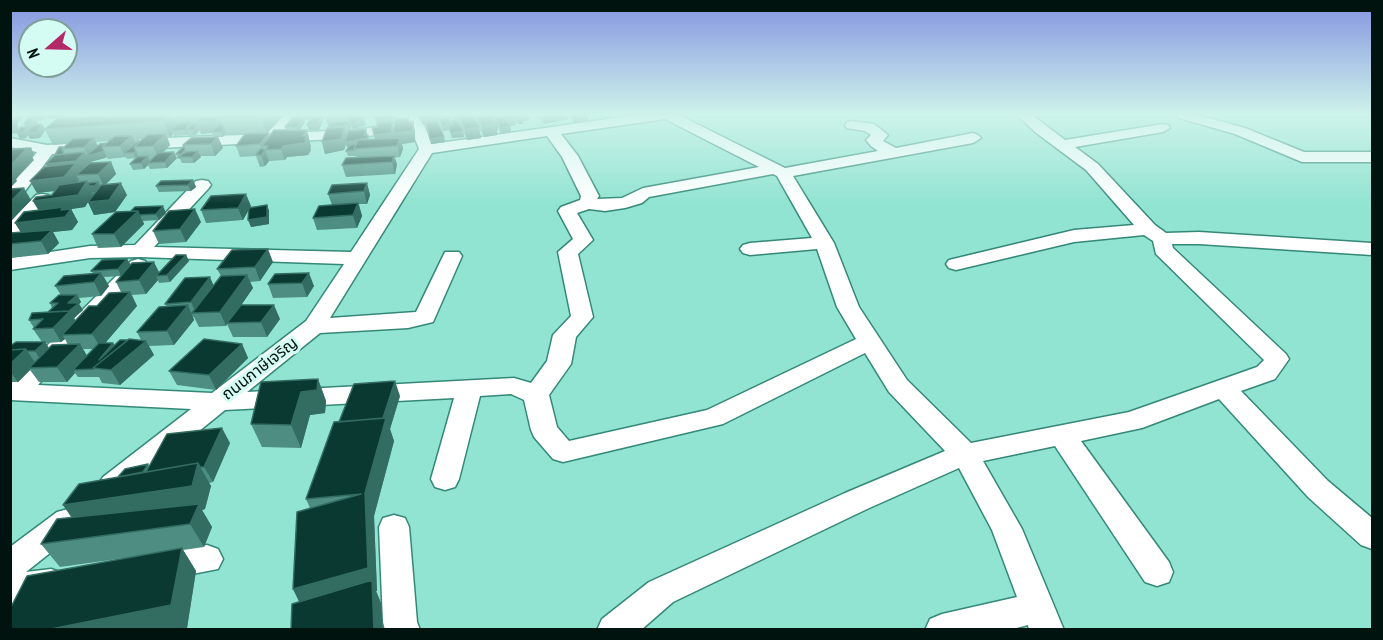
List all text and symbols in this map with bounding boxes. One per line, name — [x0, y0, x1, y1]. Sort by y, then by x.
north arrow — [18, 18, 78, 78]
text: N — [22, 46, 44, 61]
street label: ถนนภาษีเจริญ — [218, 333, 302, 405]

